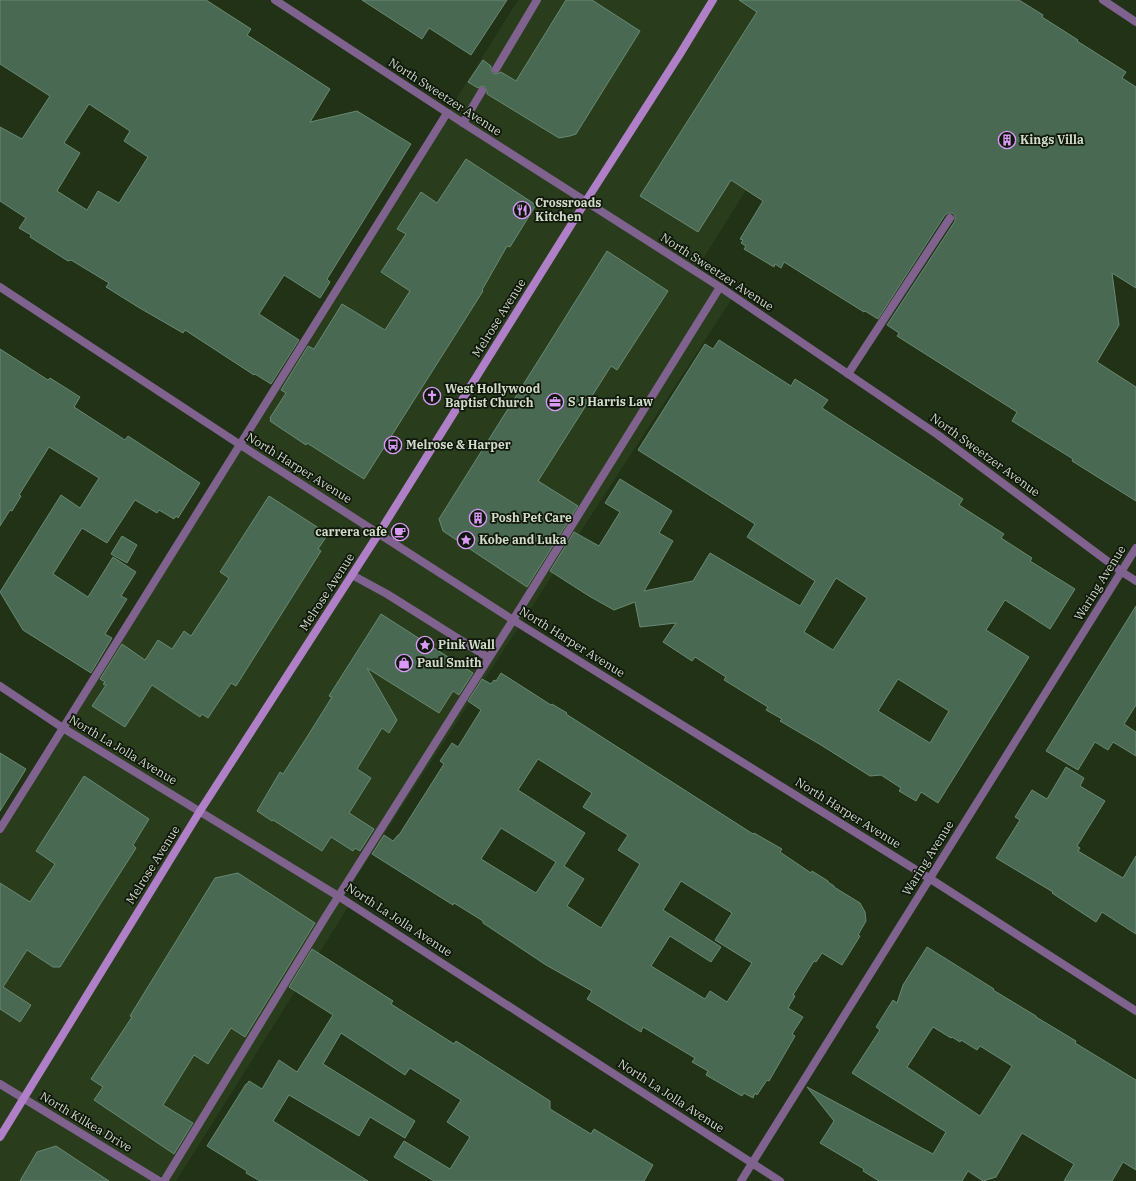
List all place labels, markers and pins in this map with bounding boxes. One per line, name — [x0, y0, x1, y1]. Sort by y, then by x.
building icon: Kings Villa — [997, 130, 1017, 150]
place label: Kings Villa — [1020, 132, 1084, 147]
place label: Crossroads Kitchen — [535, 195, 601, 224]
restaurant icon: Crossroads Kitchen — [512, 200, 532, 220]
place label: West Hollywood Baptist Church — [445, 381, 541, 410]
church icon: West Hollywood Baptist Church — [422, 386, 442, 406]
office icon: S J Harris Law — [545, 392, 565, 412]
place label: S J Harris Law — [568, 394, 654, 409]
bus stop icon: Melrose & Harper — [383, 435, 403, 455]
place label: Melrose & Harper — [406, 437, 511, 452]
building icon: Posh Pet Care — [468, 508, 488, 528]
place label: Posh Pet Care — [491, 510, 572, 525]
cafe icon: carrera cafe — [390, 522, 410, 542]
place label: carrera cafe — [315, 524, 387, 539]
place icon: Kobe and Luka — [456, 530, 476, 550]
place label: Kobe and Luka — [479, 532, 567, 547]
place icon: Pink Wall — [415, 635, 435, 655]
place label: Pink Wall — [438, 637, 495, 652]
shop icon: Paul Smith — [394, 653, 414, 673]
place label: Paul Smith — [417, 655, 482, 670]

